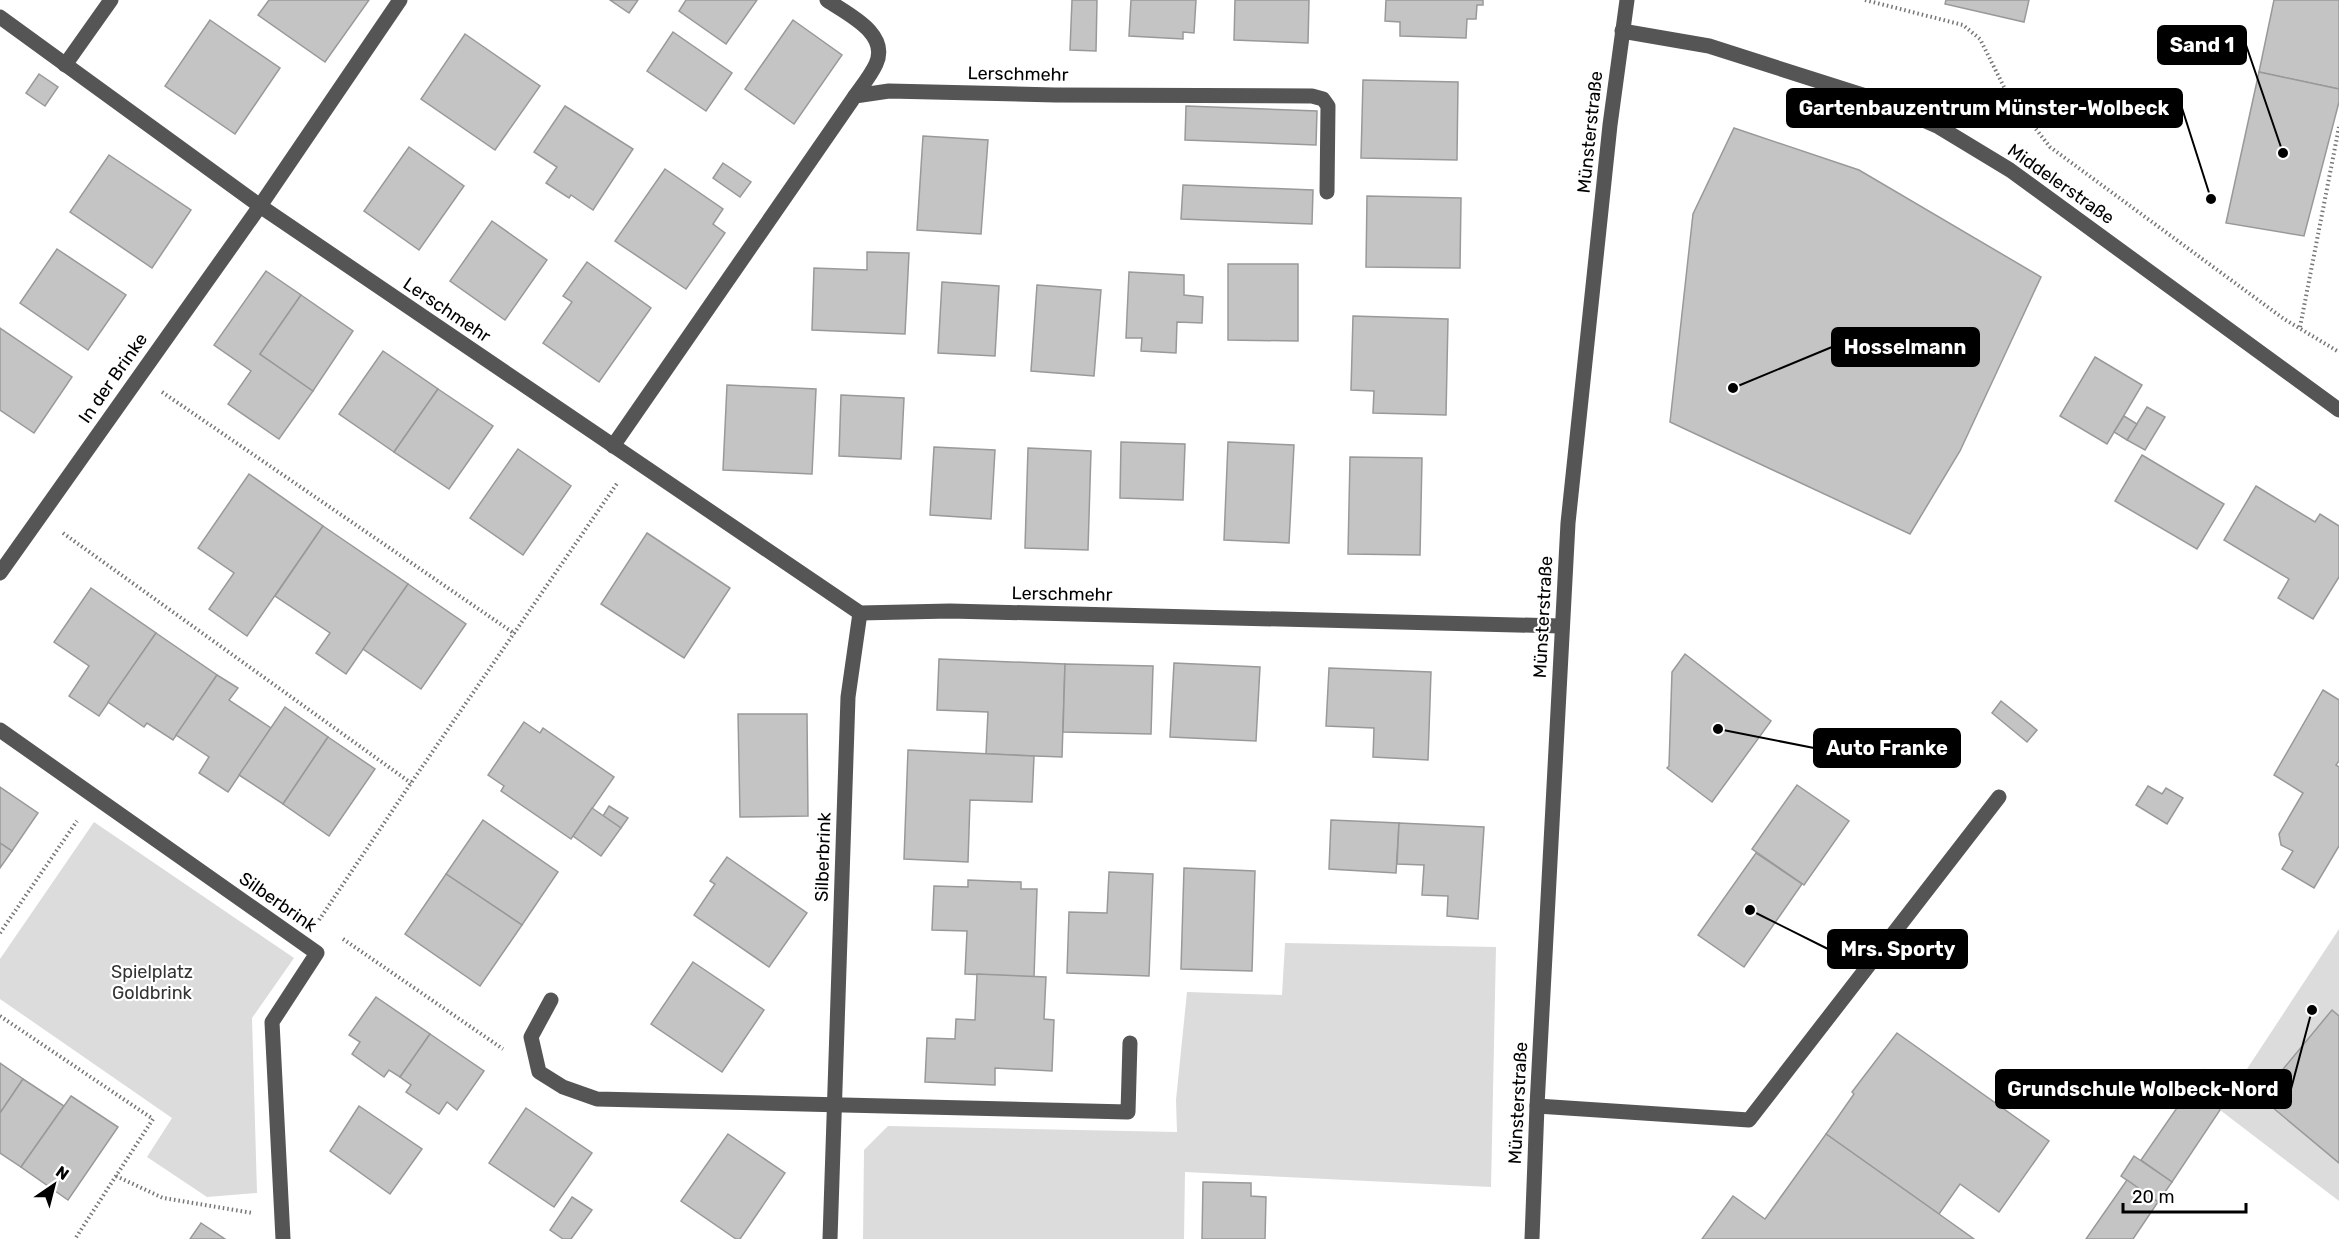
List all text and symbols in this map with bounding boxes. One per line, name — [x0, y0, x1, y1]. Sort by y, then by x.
callout: Sand 1 — [2158, 26, 2246, 64]
text: Sand 1 — [2170, 33, 2234, 57]
street label: Lerschmehr — [967, 62, 1069, 86]
street label: Münsterstraße — [1573, 70, 1607, 194]
callout: Gartenbauzentrum Münster-Wolbeck — [1787, 89, 2182, 127]
text: Gartenbauzentrum Münster-Wolbeck — [1799, 96, 2170, 120]
street label: Middelerstraße — [2004, 139, 2118, 229]
street label: Lerschmehr — [399, 273, 495, 347]
callout: Hosselmann — [1832, 328, 1979, 366]
street label: In der Brinke — [74, 329, 152, 427]
text: Hosselmann — [1844, 335, 1966, 359]
street label: Münsterstraße — [1529, 555, 1557, 679]
street label: Lerschmehr — [1011, 582, 1113, 606]
callout: Auto Franke — [1814, 729, 1960, 767]
text: Auto Franke — [1826, 736, 1948, 760]
street label: Silberbrink — [810, 811, 836, 902]
street label: Silberbrink — [235, 867, 322, 937]
callout: Mrs. Sporty — [1828, 930, 1967, 968]
text: Mrs. Sporty — [1840, 937, 1956, 961]
park label: Spielplatz Goldbrink — [111, 961, 193, 1004]
street label: Münsterstraße — [1504, 1041, 1532, 1165]
callout: Grundschule Wolbeck-Nord — [1996, 1070, 2291, 1108]
text: Grundschule Wolbeck-Nord — [2007, 1077, 2279, 1101]
north arrow — [24, 1155, 84, 1215]
text: N — [52, 1162, 72, 1184]
scale bar — [2123, 1176, 2246, 1214]
text: 20 m — [2132, 1186, 2174, 1208]

